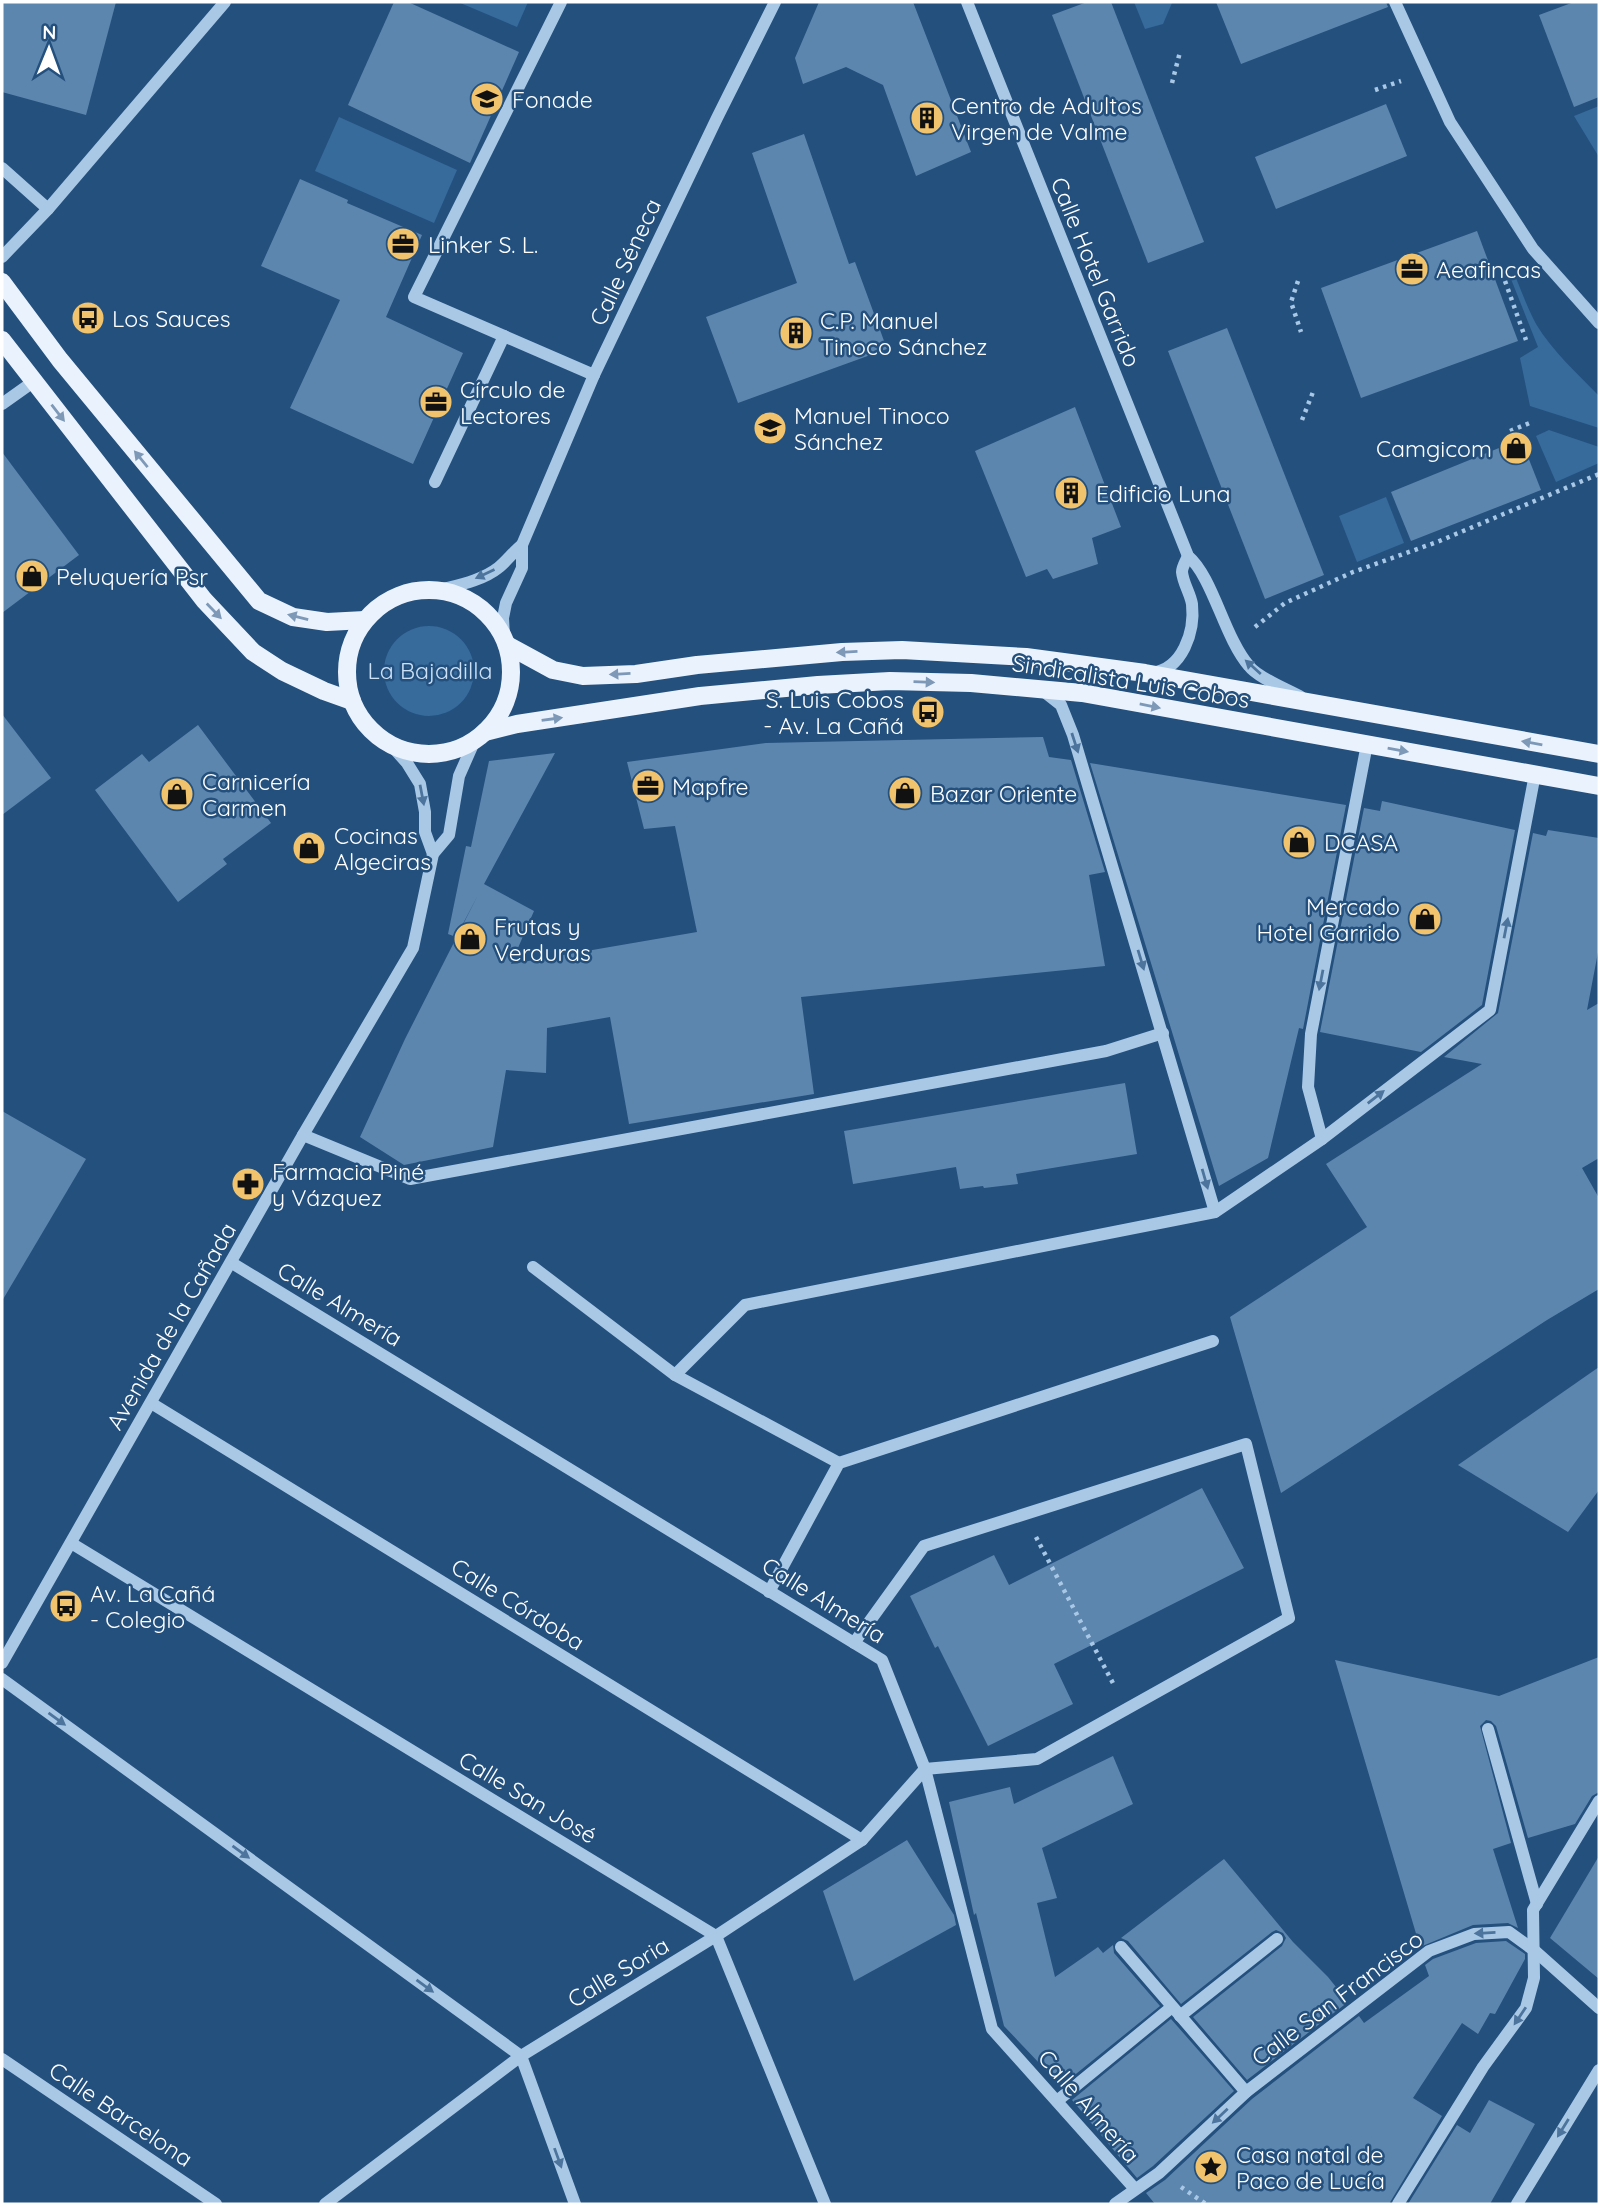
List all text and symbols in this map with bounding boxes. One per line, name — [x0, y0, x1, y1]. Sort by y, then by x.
north arrow — [14, 14, 84, 84]
text: N — [42, 20, 56, 44]
school or university icon: Fonade — [468, 80, 506, 118]
place label: Fonade — [512, 85, 593, 114]
place label: Centro de Adultos Virgen de Valme — [951, 91, 1142, 146]
building icon: Centro de Adultos Virgen de Valme — [908, 99, 946, 137]
street label: Calle Hotel Garrido — [1045, 173, 1147, 371]
street label: Calle Séneca — [583, 194, 667, 330]
office icon: Linker S. L. — [384, 225, 422, 263]
place label: Linker S. L. — [428, 230, 538, 259]
office icon: Aeafincas — [1393, 250, 1431, 288]
place label: Aeafincas — [1436, 255, 1541, 284]
bus stop icon: Los Sauces — [69, 299, 107, 337]
place label: Los Sauces — [112, 304, 231, 333]
place label: C.P. Manuel Tinoco Sánchez — [820, 306, 987, 361]
building icon: C.P. Manuel Tinoco Sánchez — [777, 314, 815, 352]
place label: Círculo de Lectores — [460, 375, 565, 430]
office icon: Círculo de Lectores — [417, 383, 455, 421]
place label: Manuel Tinoco Sánchez — [794, 401, 950, 456]
one-way arrow — [50, 404, 65, 422]
school or university icon: Manuel Tinoco Sánchez — [751, 409, 789, 447]
shop icon: Camgicom — [1497, 429, 1535, 467]
place label: Camgicom — [1376, 434, 1492, 463]
one-way arrow — [134, 450, 149, 467]
building icon: Edificio Luna — [1052, 474, 1090, 512]
place label: Edificio Luna — [1096, 479, 1231, 508]
shop icon: Peluquería Psr — [13, 557, 51, 595]
place label: Peluquería Psr — [56, 562, 208, 591]
one-way arrow — [475, 568, 495, 580]
one-way arrow — [206, 602, 222, 619]
one-way arrow — [287, 611, 309, 622]
one-way arrow — [835, 646, 857, 657]
street label: Sindicalista Luis Cobos — [1010, 648, 1252, 714]
park label: La Bajadilla — [368, 656, 492, 685]
one-way arrow — [1244, 659, 1262, 675]
one-way arrow — [609, 669, 631, 680]
one-way arrow — [913, 677, 935, 688]
place label: S. Luis Cobos - Av. La Cañá — [763, 685, 904, 740]
bus stop icon: S. Luis Cobos - Av. La Cañá — [909, 693, 947, 731]
one-way arrow — [1139, 701, 1161, 712]
one-way arrow — [541, 713, 563, 724]
one-way arrow — [1070, 732, 1080, 753]
one-way arrow — [1521, 737, 1543, 748]
one-way arrow — [1387, 745, 1409, 756]
place label: Carnicería Carmen — [202, 767, 311, 822]
office icon: Mapfre — [629, 767, 667, 805]
place label: Mapfre — [672, 772, 749, 801]
shop icon: Bazar Oriente — [886, 774, 924, 812]
shop icon: Carnicería Carmen — [158, 775, 196, 813]
place label: Bazar Oriente — [930, 779, 1077, 808]
one-way arrow — [417, 784, 428, 806]
place label: Cocinas Algeciras — [334, 821, 431, 876]
shop icon: DCASA — [1280, 823, 1318, 861]
place label: DCASA — [1324, 828, 1398, 857]
shop icon: Cocinas Algeciras — [290, 829, 328, 867]
place label: Mercado Hotel Garrido — [1257, 892, 1400, 947]
shop icon: Mercado Hotel Garrido — [1406, 900, 1444, 938]
place label: Frutas y Verduras — [494, 912, 591, 967]
one-way arrow — [1500, 917, 1511, 939]
shop icon: Frutas y Verduras — [451, 920, 489, 958]
one-way arrow — [1136, 950, 1146, 971]
one-way arrow — [1316, 969, 1327, 991]
one-way arrow — [1367, 1091, 1385, 1105]
place label: Farmacia Piné y Vázquez — [272, 1157, 424, 1212]
pharmacy icon: Farmacia Piné y Vázquez — [229, 1165, 267, 1203]
one-way arrow — [1201, 1168, 1211, 1189]
street label: Avenida de la Cañada — [100, 1217, 242, 1435]
street label: Calle Almería — [272, 1255, 408, 1353]
street label: Calle Almería — [757, 1550, 891, 1650]
street label: Calle Córdoba — [446, 1552, 590, 1656]
place label: Av. La Cañá - Colegio — [90, 1579, 216, 1634]
bus stop icon: Av. La Cañá - Colegio — [47, 1587, 85, 1625]
one-way arrow — [48, 1712, 66, 1726]
street label: Calle San José — [454, 1744, 602, 1850]
one-way arrow — [232, 1845, 250, 1859]
street label: Calle San Francisco — [1246, 1924, 1428, 2072]
one-way arrow — [1474, 1928, 1496, 1939]
street label: Calle Soria — [562, 1930, 674, 2014]
one-way arrow — [416, 1979, 434, 1993]
one-way arrow — [1513, 2006, 1526, 2026]
street label: Calle Almería — [1032, 2043, 1146, 2169]
street label: Calle Barcelona — [44, 2055, 198, 2173]
one-way arrow — [1212, 2107, 1229, 2124]
one-way arrow — [1557, 2118, 1570, 2138]
place label: Casa natal de Paco de Lucía — [1236, 2140, 1385, 2195]
one-way arrow — [553, 2148, 564, 2169]
place icon: Casa natal de Paco de Lucía — [1192, 2148, 1230, 2186]

